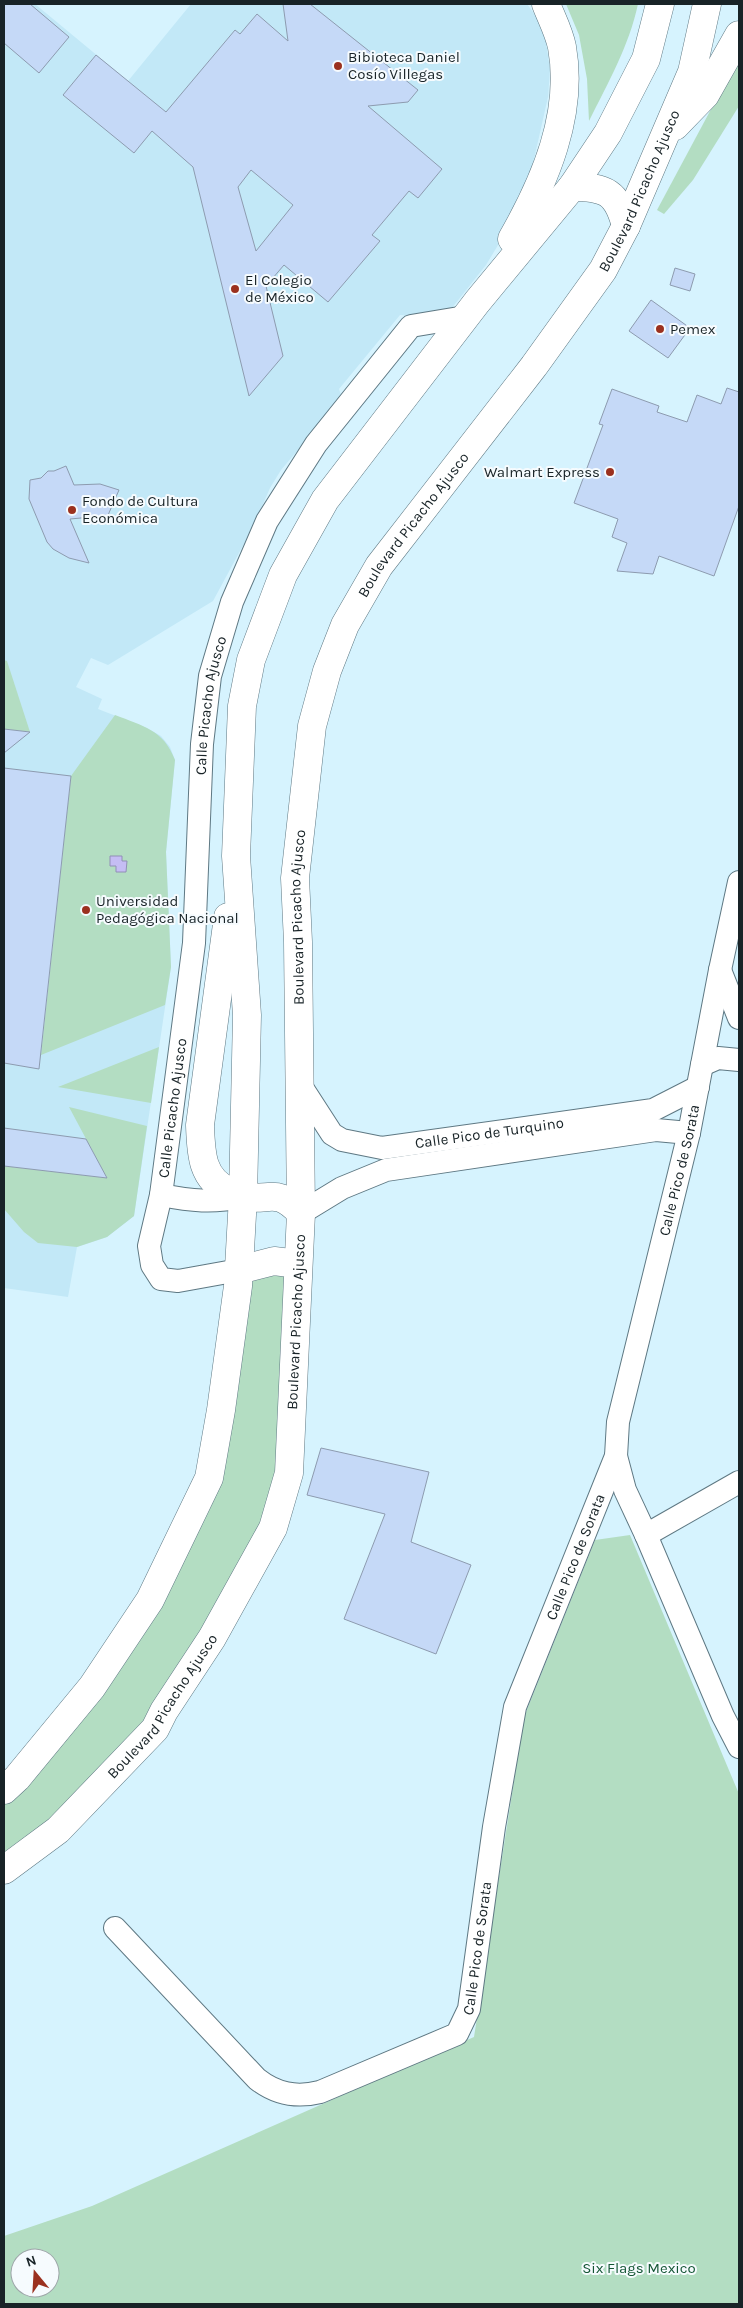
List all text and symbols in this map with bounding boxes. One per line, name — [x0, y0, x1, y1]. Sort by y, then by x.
place label: Bibioteca Daniel Cosío Villegas — [348, 48, 460, 83]
marker: Bibioteca Daniel Cosío Villegas — [332, 60, 344, 72]
street label: Boulevard Picacho Ajusco — [595, 107, 684, 275]
place label: El Colegio de México — [245, 271, 314, 306]
marker: El Colegio de México — [229, 283, 241, 295]
place label: Pemex — [670, 320, 716, 338]
marker: Pemex — [654, 323, 666, 335]
street label: Boulevard Picacho Ajusco — [354, 449, 473, 600]
place label: Walmart Express — [484, 463, 600, 481]
marker: Walmart Express — [604, 466, 616, 478]
place label: Fondo de Cultura Económica — [82, 492, 198, 527]
marker: Fondo de Cultura Económica — [66, 504, 78, 516]
street label: Calle Picacho Ajusco — [192, 634, 230, 775]
street label: Boulevard Picacho Ajusco — [286, 829, 309, 1005]
place label: Universidad Pedagógica Nacional — [96, 892, 239, 927]
marker: Universidad Pedagógica Nacional — [80, 904, 92, 916]
street label: Calle Picacho Ajusco — [154, 1037, 190, 1179]
street label: Calle Pico de Sorata — [655, 1103, 703, 1238]
street label: Calle Pico de Turquino — [414, 1114, 565, 1152]
street label: Boulevard Picacho Ajusco — [283, 1234, 309, 1410]
street label: Calle Pico de Sorata — [542, 1491, 609, 1623]
street label: Boulevard Picacho Ajusco — [103, 1630, 221, 1782]
street label: Calle Pico de Sorata — [458, 1880, 495, 2018]
north arrow — [10, 2248, 60, 2298]
text: N — [24, 2251, 39, 2271]
park label: Six Flags Mexico — [582, 2259, 696, 2277]

